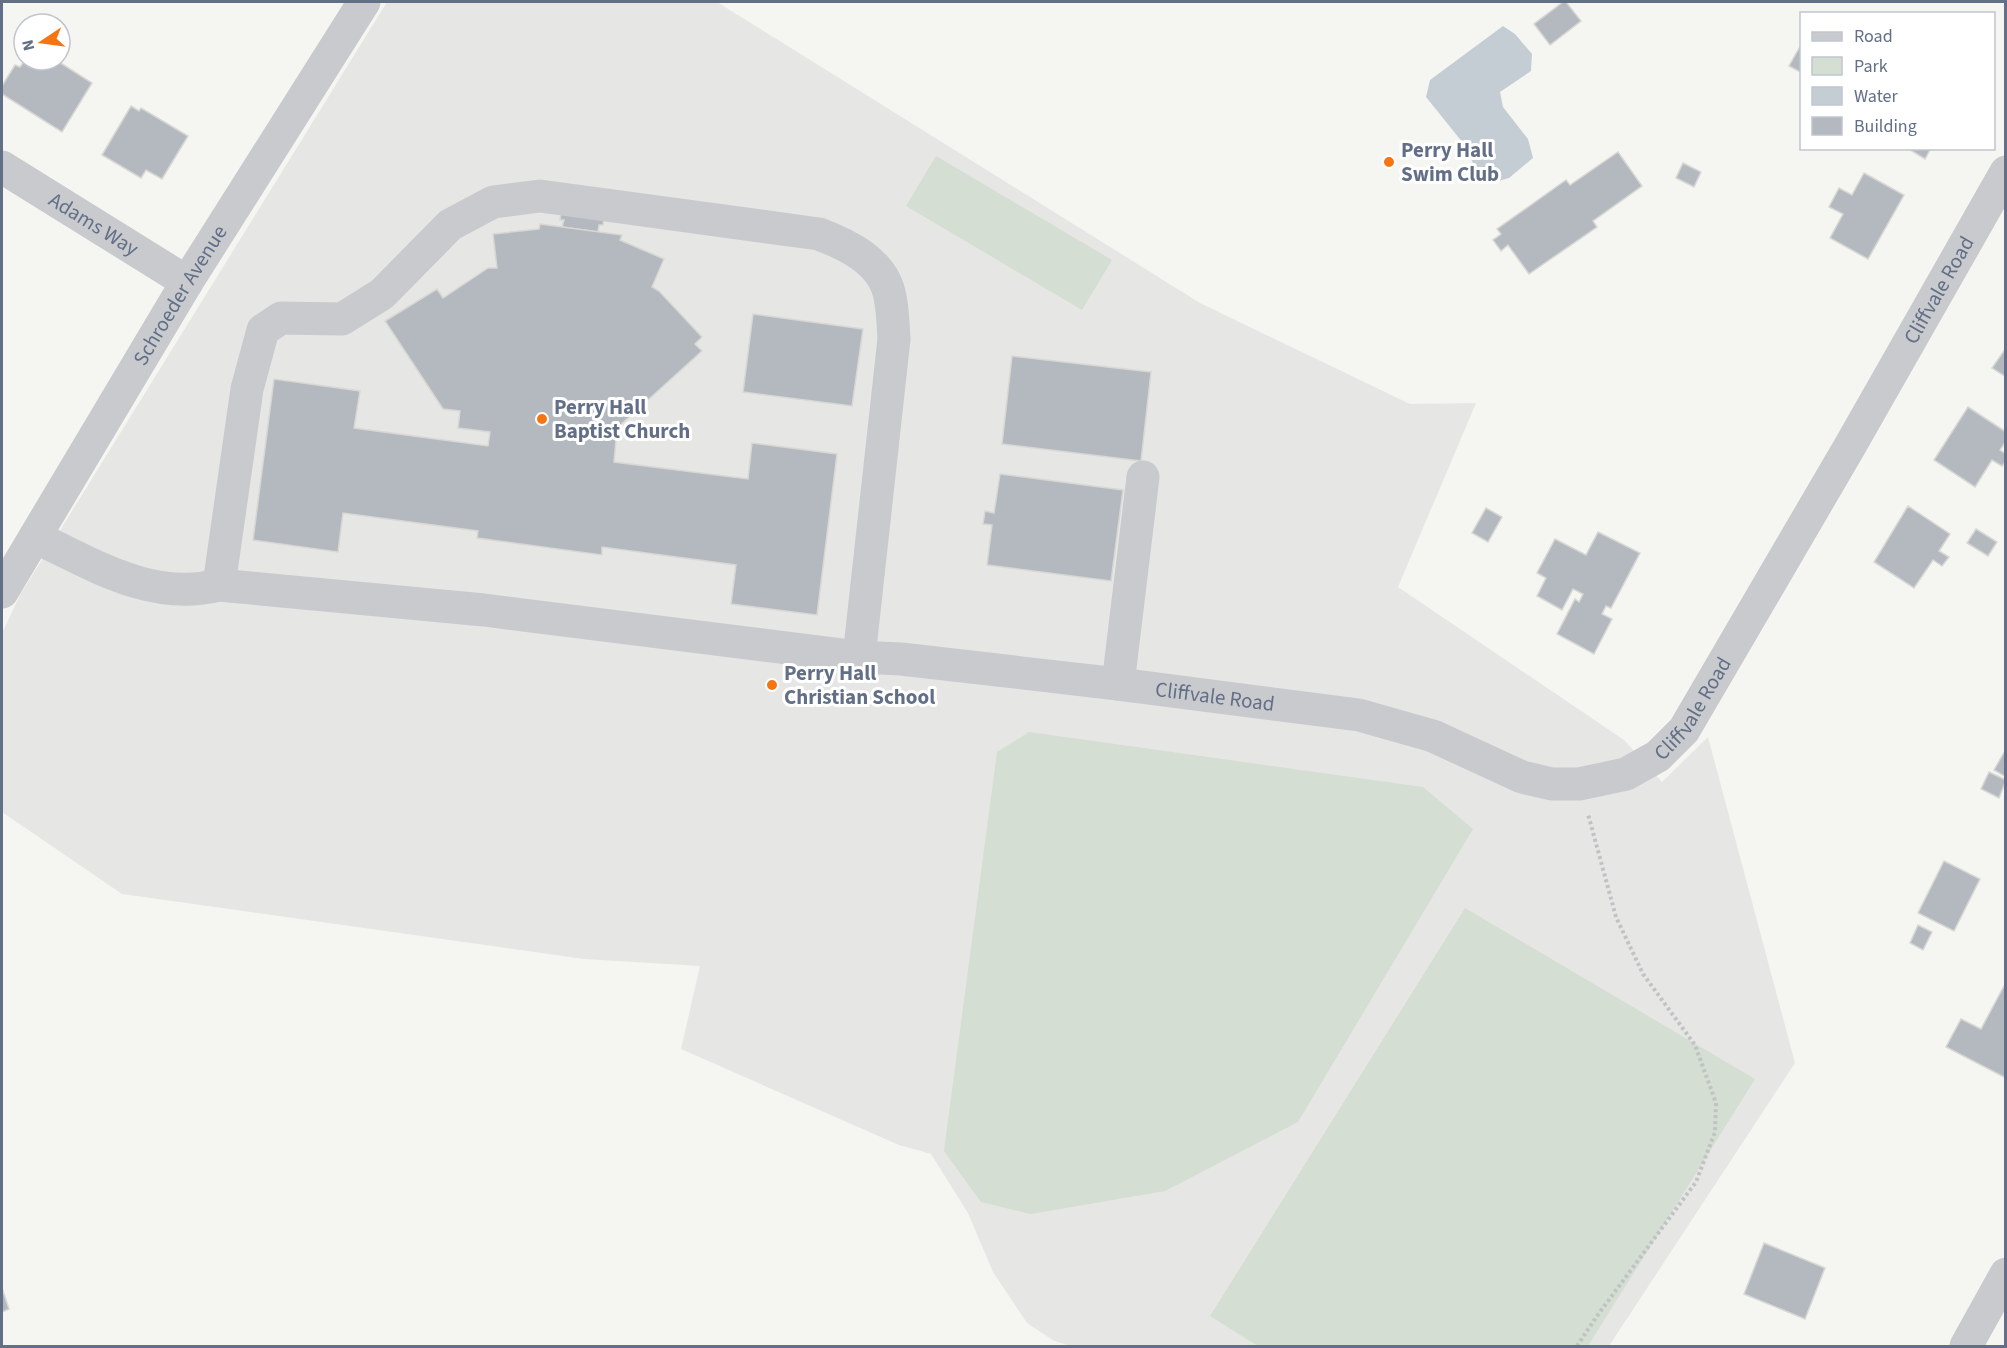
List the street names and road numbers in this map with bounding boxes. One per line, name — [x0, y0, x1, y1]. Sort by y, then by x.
street label: Adams Way — [43, 185, 145, 263]
street label: Schroeder Avenue — [126, 219, 234, 371]
street label: Cliffvale Road — [1896, 230, 1982, 350]
street label: Cliffvale Road — [1647, 651, 1739, 767]
street label: Cliffvale Road — [1154, 674, 1276, 719]

